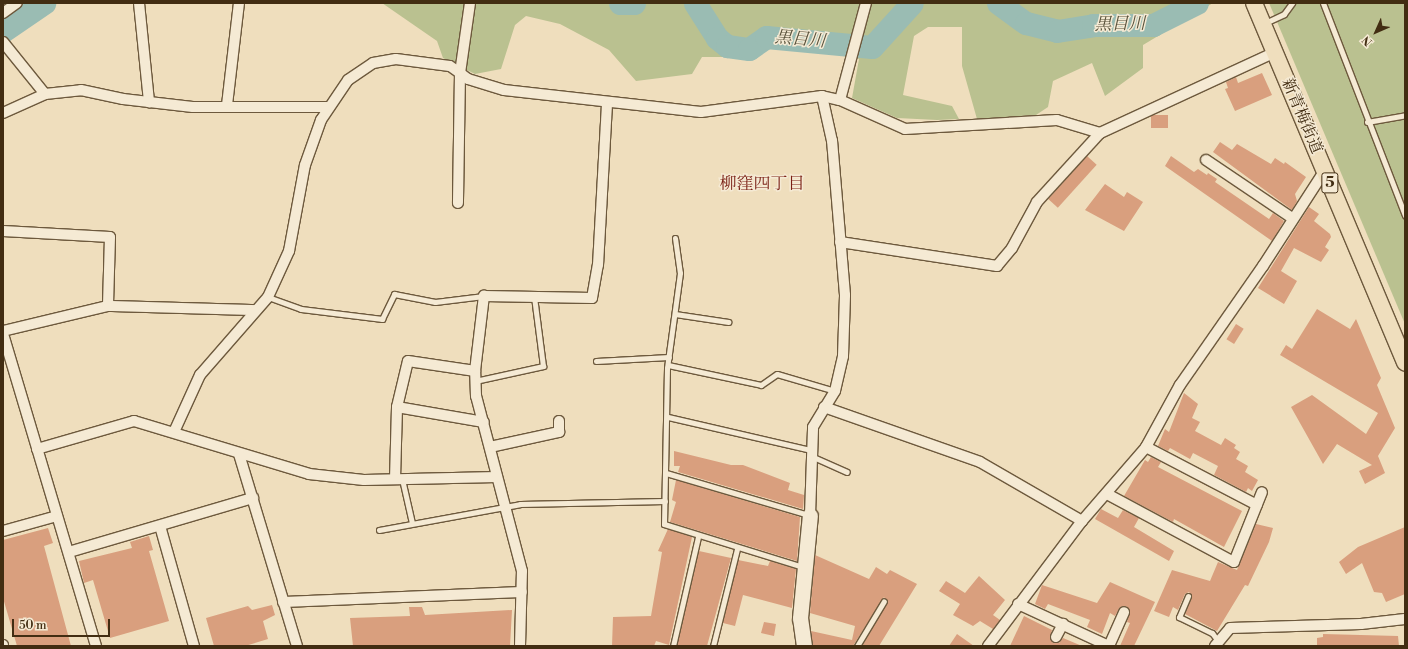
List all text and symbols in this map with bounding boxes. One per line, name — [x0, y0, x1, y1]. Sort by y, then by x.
north arrow — [1356, 12, 1396, 52]
water label: 黒目川 — [1094, 14, 1146, 36]
water label: 黒目川 — [774, 28, 826, 52]
text: N — [1359, 32, 1376, 49]
street label: 新青梅街道 — [1278, 75, 1326, 157]
road number: 5 — [1321, 170, 1339, 196]
district label: 柳窪四丁目 — [720, 175, 804, 195]
scale bar — [14, 611, 112, 637]
text: 50 m — [19, 618, 47, 633]

